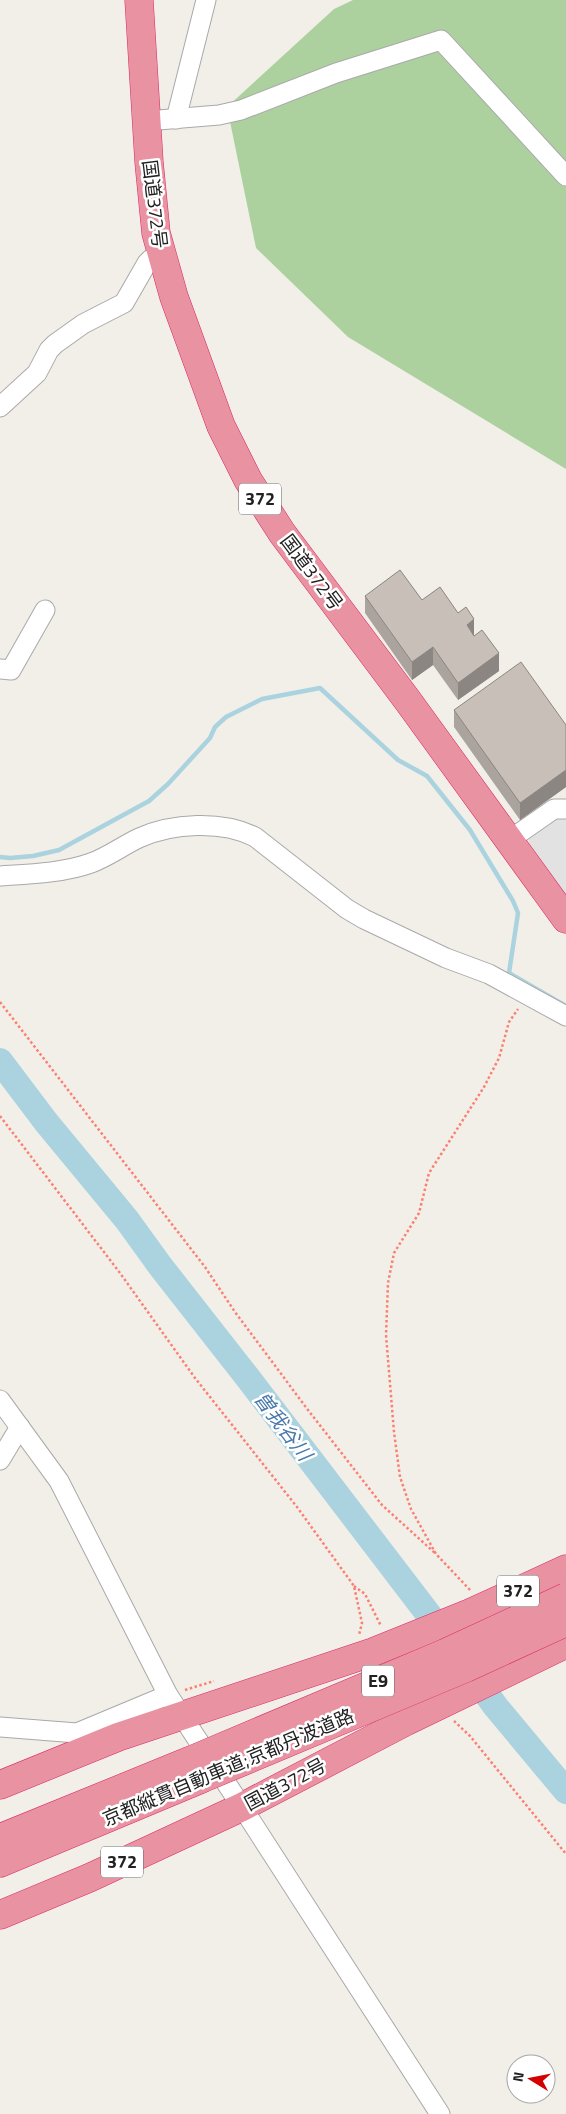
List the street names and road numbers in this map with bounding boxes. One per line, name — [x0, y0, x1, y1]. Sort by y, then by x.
street label: 国道372号 — [136, 158, 175, 250]
road number: 372 — [239, 484, 281, 514]
street label: 国道372号 — [274, 527, 351, 616]
road number: 372 — [497, 1575, 539, 1606]
road number: E9 — [362, 1665, 394, 1696]
street label: 京都縦貫自動車道;京都丹波道路 — [98, 1700, 358, 1833]
street label: 国道372号 — [239, 1750, 331, 1817]
road number: 372 — [101, 1846, 143, 1878]

